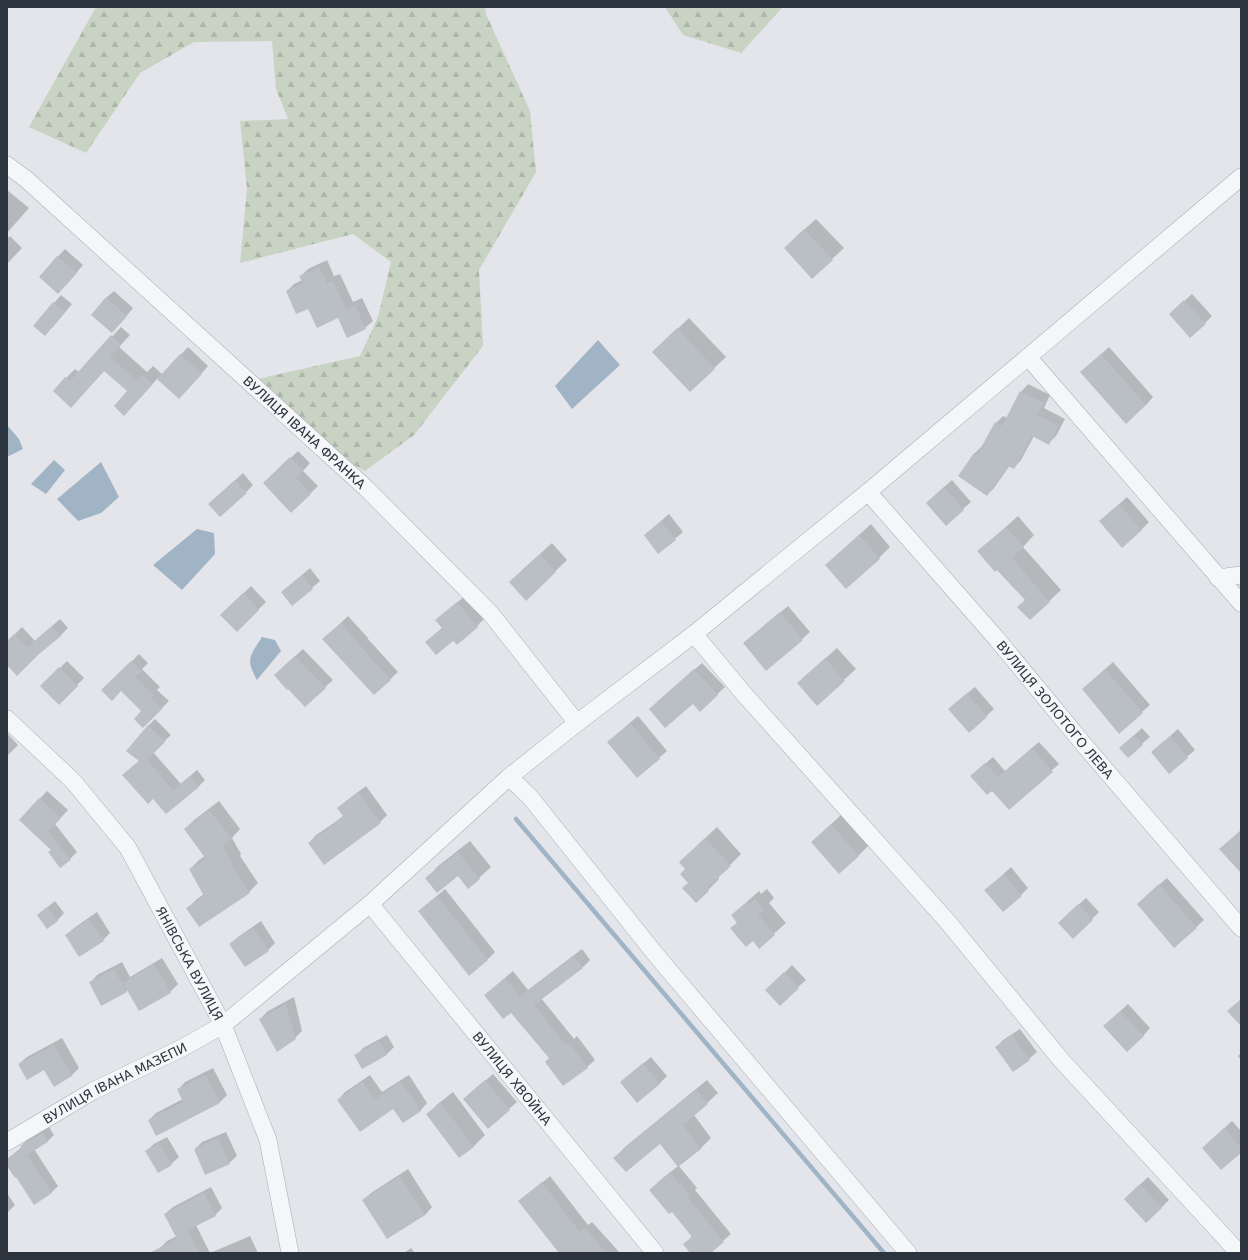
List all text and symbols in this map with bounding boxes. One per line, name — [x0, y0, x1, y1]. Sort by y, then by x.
street label: ВУЛИЦЯ ІВАНА ФРАНКА — [240, 373, 369, 492]
street label: ВУЛИЦЯ ЗОЛОТОГО ЛЕВА — [993, 638, 1117, 782]
street label: ЯНІВСЬКА ВУЛИЦЯ — [153, 904, 226, 1023]
street label: ВУЛИЦЯ ХВОЙНА — [469, 1029, 555, 1128]
street label: ВУЛИЦЯ ІВАНА МАЗЕПИ — [40, 1040, 189, 1127]

